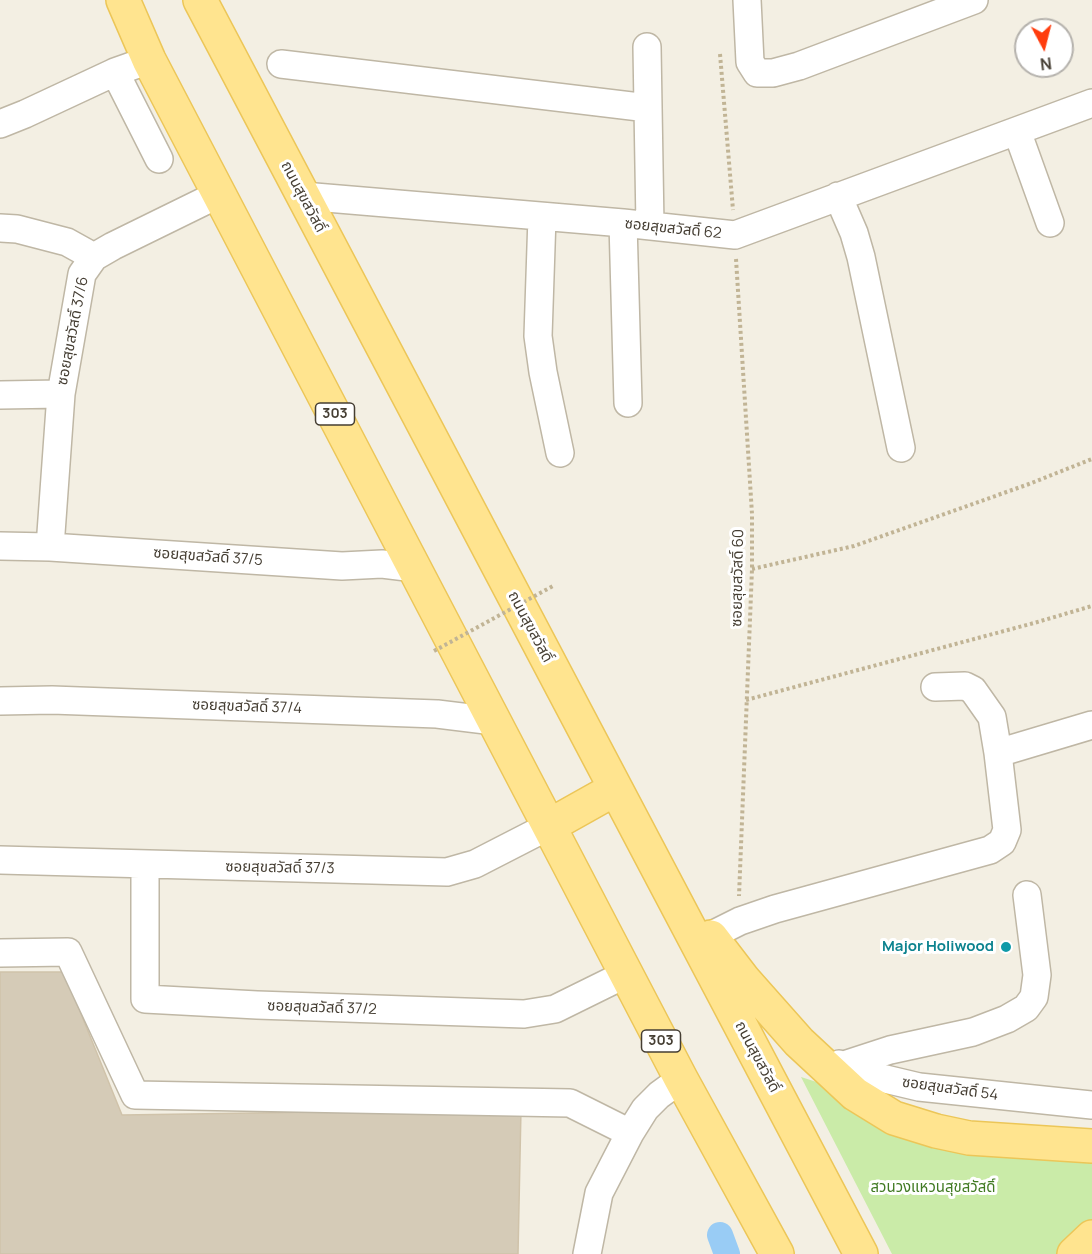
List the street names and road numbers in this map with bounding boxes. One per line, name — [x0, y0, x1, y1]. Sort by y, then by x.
street label: ถนนสุขสวัสดิ์ — [277, 158, 329, 236]
street label: ซอยสุขสวัสดิ์ 62 — [624, 215, 722, 243]
street label: ซอยสุขสวัสดิ์ 37/6 — [54, 275, 92, 387]
road number: 303 — [316, 403, 354, 425]
street label: ซอยสุขสวัสดิ์ 60 — [728, 529, 748, 627]
street label: ซอยสุขสวัสดิ์ 37/5 — [153, 544, 263, 570]
street label: ถนนสุขสวัสดิ์ — [504, 588, 556, 666]
street label: ซอยสุขสวัสดิ์ 37/4 — [192, 696, 302, 718]
street label: ซอยสุขสวัสดิ์ 37/3 — [225, 858, 335, 878]
street label: ซอยสุขสวัสดิ์ 37/2 — [267, 997, 377, 1019]
street label: ถนนสุขสวัสดิ์ — [731, 1018, 783, 1096]
road number: 303 — [642, 1030, 680, 1052]
street label: ซอยสุขสวัสดิ์ 54 — [901, 1073, 999, 1105]

